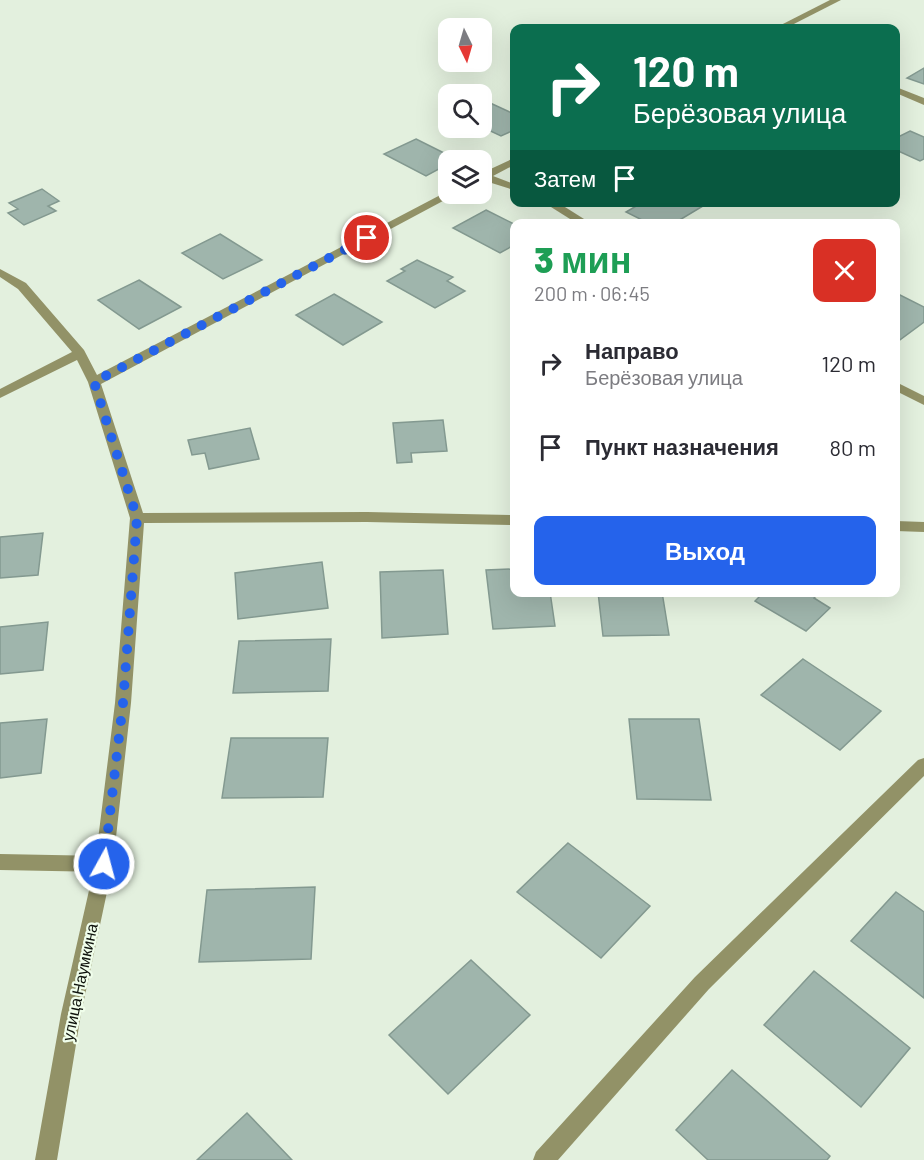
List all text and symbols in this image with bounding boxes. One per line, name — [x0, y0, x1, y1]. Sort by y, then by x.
north arrow — [438, 18, 492, 72]
map controls — [438, 18, 492, 204]
text: 120 m — [633, 45, 739, 95]
icon: right — [534, 48, 612, 126]
button: search — [438, 84, 492, 138]
text: Берёзовая улица — [633, 96, 846, 128]
button: layers — [438, 150, 492, 204]
icon: arrive — [608, 162, 641, 195]
text: Затем — [534, 165, 596, 191]
pin — [341, 212, 392, 263]
icon: arrive — [350, 221, 383, 254]
text: 3 мин — [534, 237, 631, 280]
button: close — [813, 239, 876, 302]
text: 200 m · 06:45 — [534, 281, 650, 305]
text: Направо — [585, 337, 679, 363]
icon: right — [534, 347, 567, 380]
text: 120 m — [821, 350, 876, 376]
text: Берёзовая улица — [585, 365, 743, 389]
icon: arrive — [534, 431, 567, 464]
text: Пункт назначения — [585, 433, 779, 459]
text: 80 m — [830, 434, 876, 460]
button: Выход — [534, 516, 876, 585]
position arrow — [72, 832, 136, 896]
street label: улица Наумкина — [57, 921, 101, 1043]

